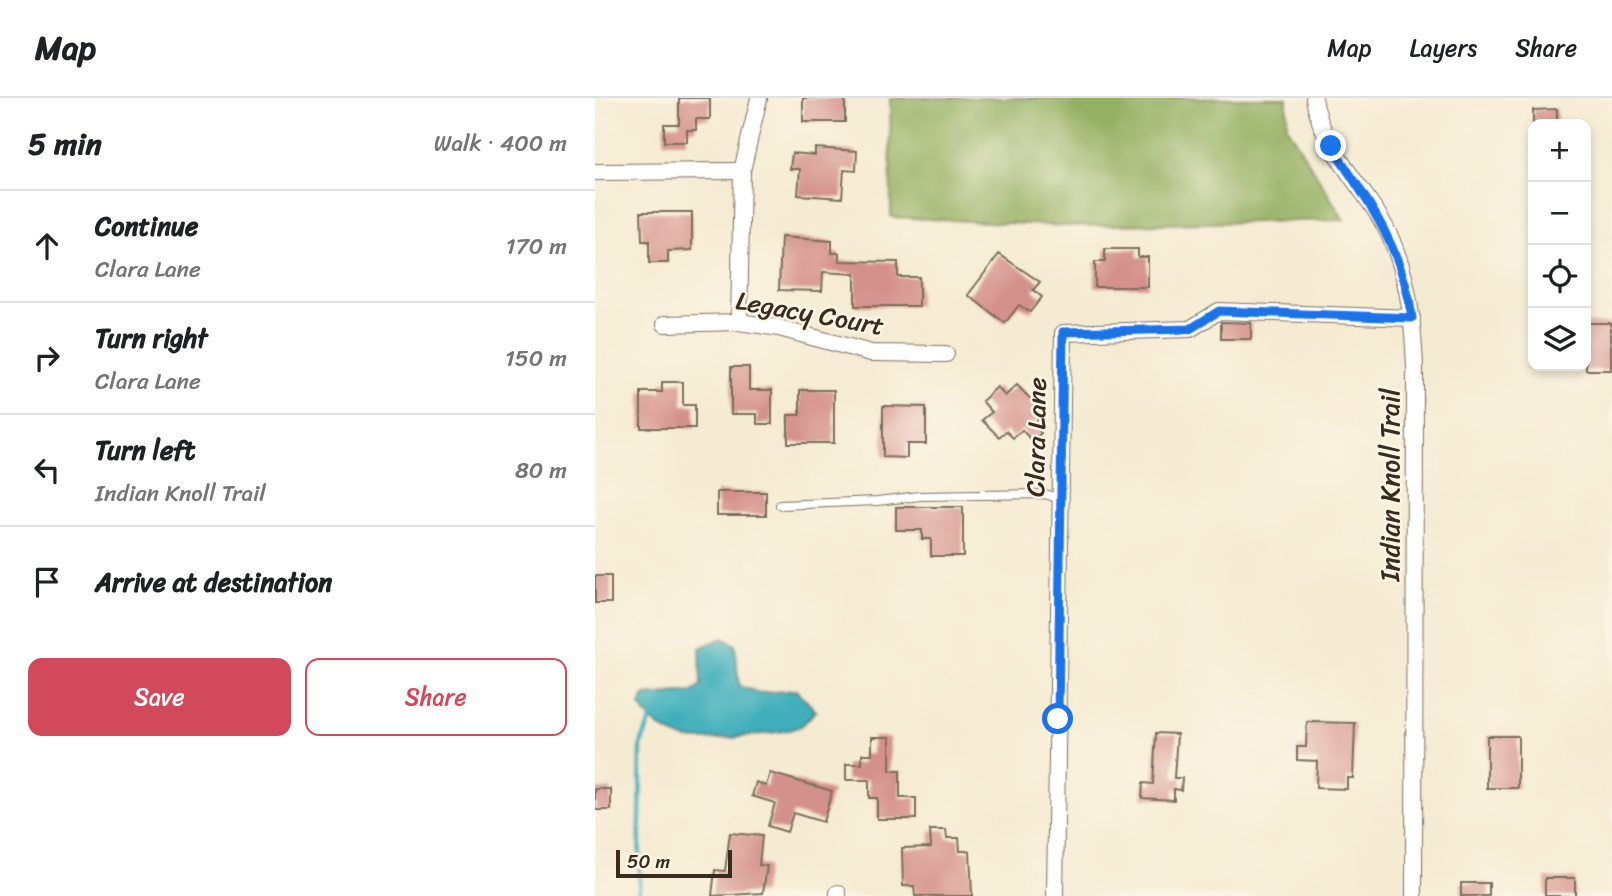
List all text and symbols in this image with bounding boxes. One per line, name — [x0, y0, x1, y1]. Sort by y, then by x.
text: Map — [35, 19, 96, 77]
text: Map — [1327, 27, 1372, 69]
text: Layers — [1410, 27, 1477, 69]
text: Share — [1515, 27, 1577, 69]
text: 5 min — [28, 117, 102, 171]
map controls — [1528, 119, 1591, 371]
button: + — [1528, 119, 1591, 182]
text: Walk · 400 m — [434, 123, 567, 164]
route end — [1315, 130, 1346, 161]
button: − — [1528, 182, 1591, 245]
text: Continue — [95, 203, 198, 249]
text: 170 m — [506, 226, 567, 267]
icon: ahead — [28, 227, 66, 265]
button: locate — [1528, 245, 1591, 308]
text: Clara Lane — [95, 249, 201, 290]
street label: Legacy Court — [732, 277, 888, 349]
button: layers — [1528, 308, 1591, 371]
text: Turn right — [95, 315, 208, 361]
text: 150 m — [505, 338, 567, 379]
icon: right — [28, 339, 66, 377]
text: Clara Lane — [95, 361, 201, 402]
street label: Clara Lane — [1012, 377, 1060, 497]
street label: Indian Knoll Trail — [1367, 388, 1413, 583]
text: Turn left — [95, 427, 195, 473]
text: 80 m — [515, 450, 567, 491]
icon: left — [28, 451, 66, 489]
text: Indian Knoll Trail — [95, 473, 266, 514]
text: Arrive at destination — [95, 559, 332, 605]
icon: arrive — [28, 563, 66, 601]
button: Save — [28, 658, 291, 736]
button: Share — [305, 658, 567, 736]
route start — [1042, 703, 1073, 734]
text: 50 m — [627, 845, 670, 878]
scale bar — [616, 847, 731, 879]

